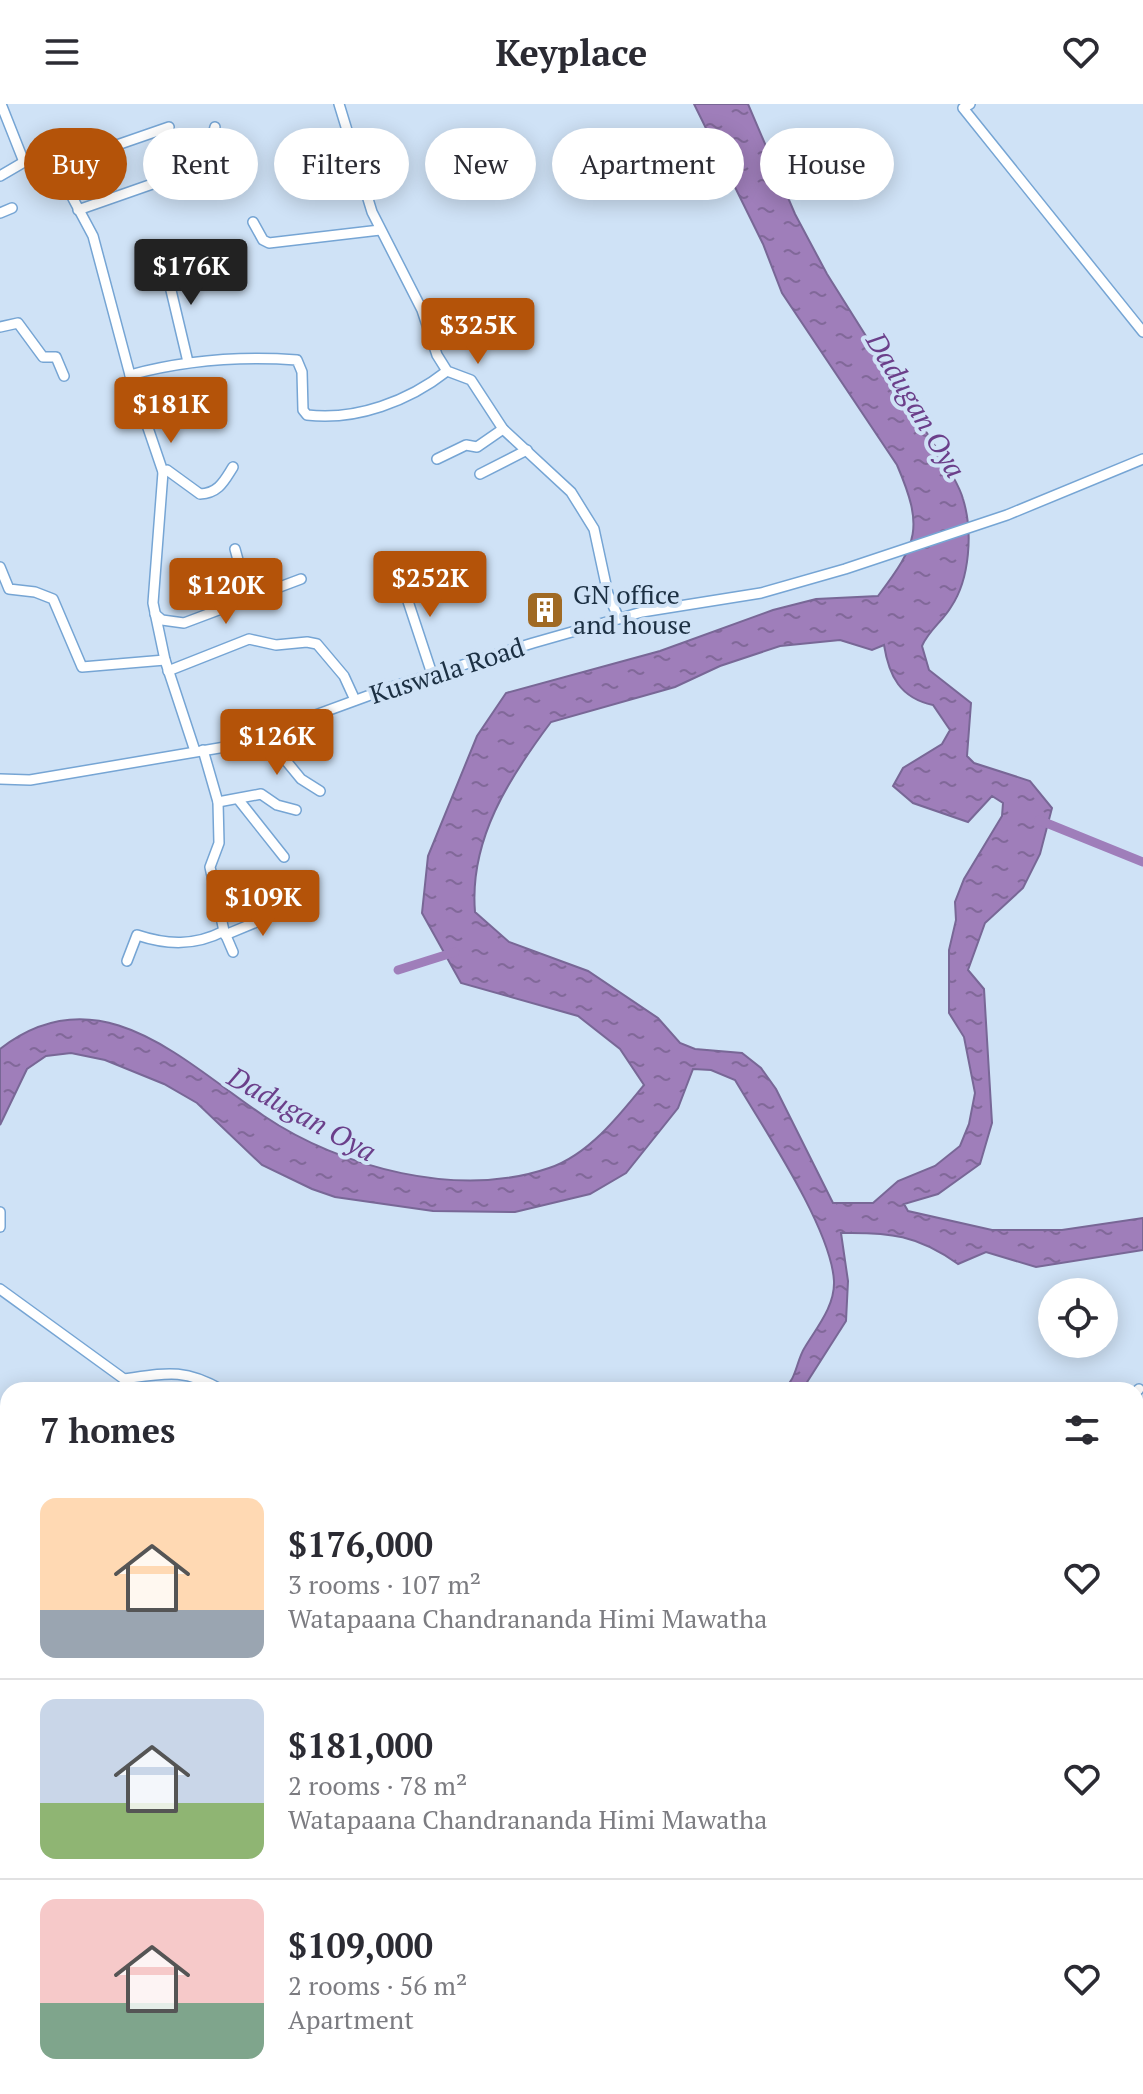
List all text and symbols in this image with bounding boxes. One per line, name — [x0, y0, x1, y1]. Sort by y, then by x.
text: Keyplace — [496, 29, 647, 76]
icon: menu — [40, 30, 84, 74]
icon: heart — [1059, 30, 1103, 74]
chip: Buy — [24, 128, 127, 200]
chip: Rent — [143, 128, 258, 200]
chip: Filters — [274, 128, 409, 200]
chip: New — [425, 128, 536, 200]
chip: Apartment — [552, 128, 744, 200]
chip: House — [760, 128, 894, 200]
pin: $176K — [135, 239, 247, 307]
text: $176K — [152, 248, 230, 282]
pin: $325K — [422, 298, 534, 366]
text: $325K — [439, 307, 517, 341]
water label: Dadugan Oya — [858, 324, 975, 485]
pin: $181K — [115, 377, 227, 445]
text: $181K — [132, 386, 210, 420]
pin: $252K — [374, 551, 486, 619]
pin: $120K — [170, 558, 282, 626]
text: $252K — [391, 560, 469, 594]
text: $120K — [187, 567, 265, 601]
place label: GN office and house — [573, 577, 691, 641]
building icon: GN office and house — [524, 589, 566, 631]
street label: Kuswala Road — [365, 629, 528, 711]
pin: $126K — [221, 709, 333, 777]
text: $126K — [238, 718, 316, 752]
pin: $109K — [207, 870, 319, 938]
text: $109K — [224, 879, 302, 913]
water label: Dadugan Oya — [221, 1057, 383, 1169]
map controls — [1038, 1278, 1118, 1358]
button: locate — [1038, 1278, 1118, 1358]
text: 7 homes — [40, 1408, 175, 1453]
icon: filters — [1060, 1408, 1104, 1452]
text: $176,000 — [288, 1522, 433, 1567]
icon: home — [104, 1530, 200, 1626]
icon: heart — [1060, 1556, 1104, 1600]
text: 3 rooms · 107 m² — [288, 1567, 481, 1601]
text: Watapaana Chandrananda Himi Mawatha — [288, 1601, 768, 1635]
text: $181,000 — [288, 1723, 433, 1768]
icon: home — [104, 1731, 200, 1827]
icon: heart — [1060, 1757, 1104, 1801]
text: 2 rooms · 78 m² — [288, 1768, 467, 1802]
text: Watapaana Chandrananda Himi Mawatha — [288, 1802, 768, 1836]
text: $109,000 — [288, 1923, 433, 1968]
icon: home — [104, 1931, 200, 2027]
icon: heart — [1060, 1957, 1104, 2001]
text: 2 rooms · 56 m² — [288, 1968, 467, 2002]
text: Apartment — [288, 2002, 414, 2036]

